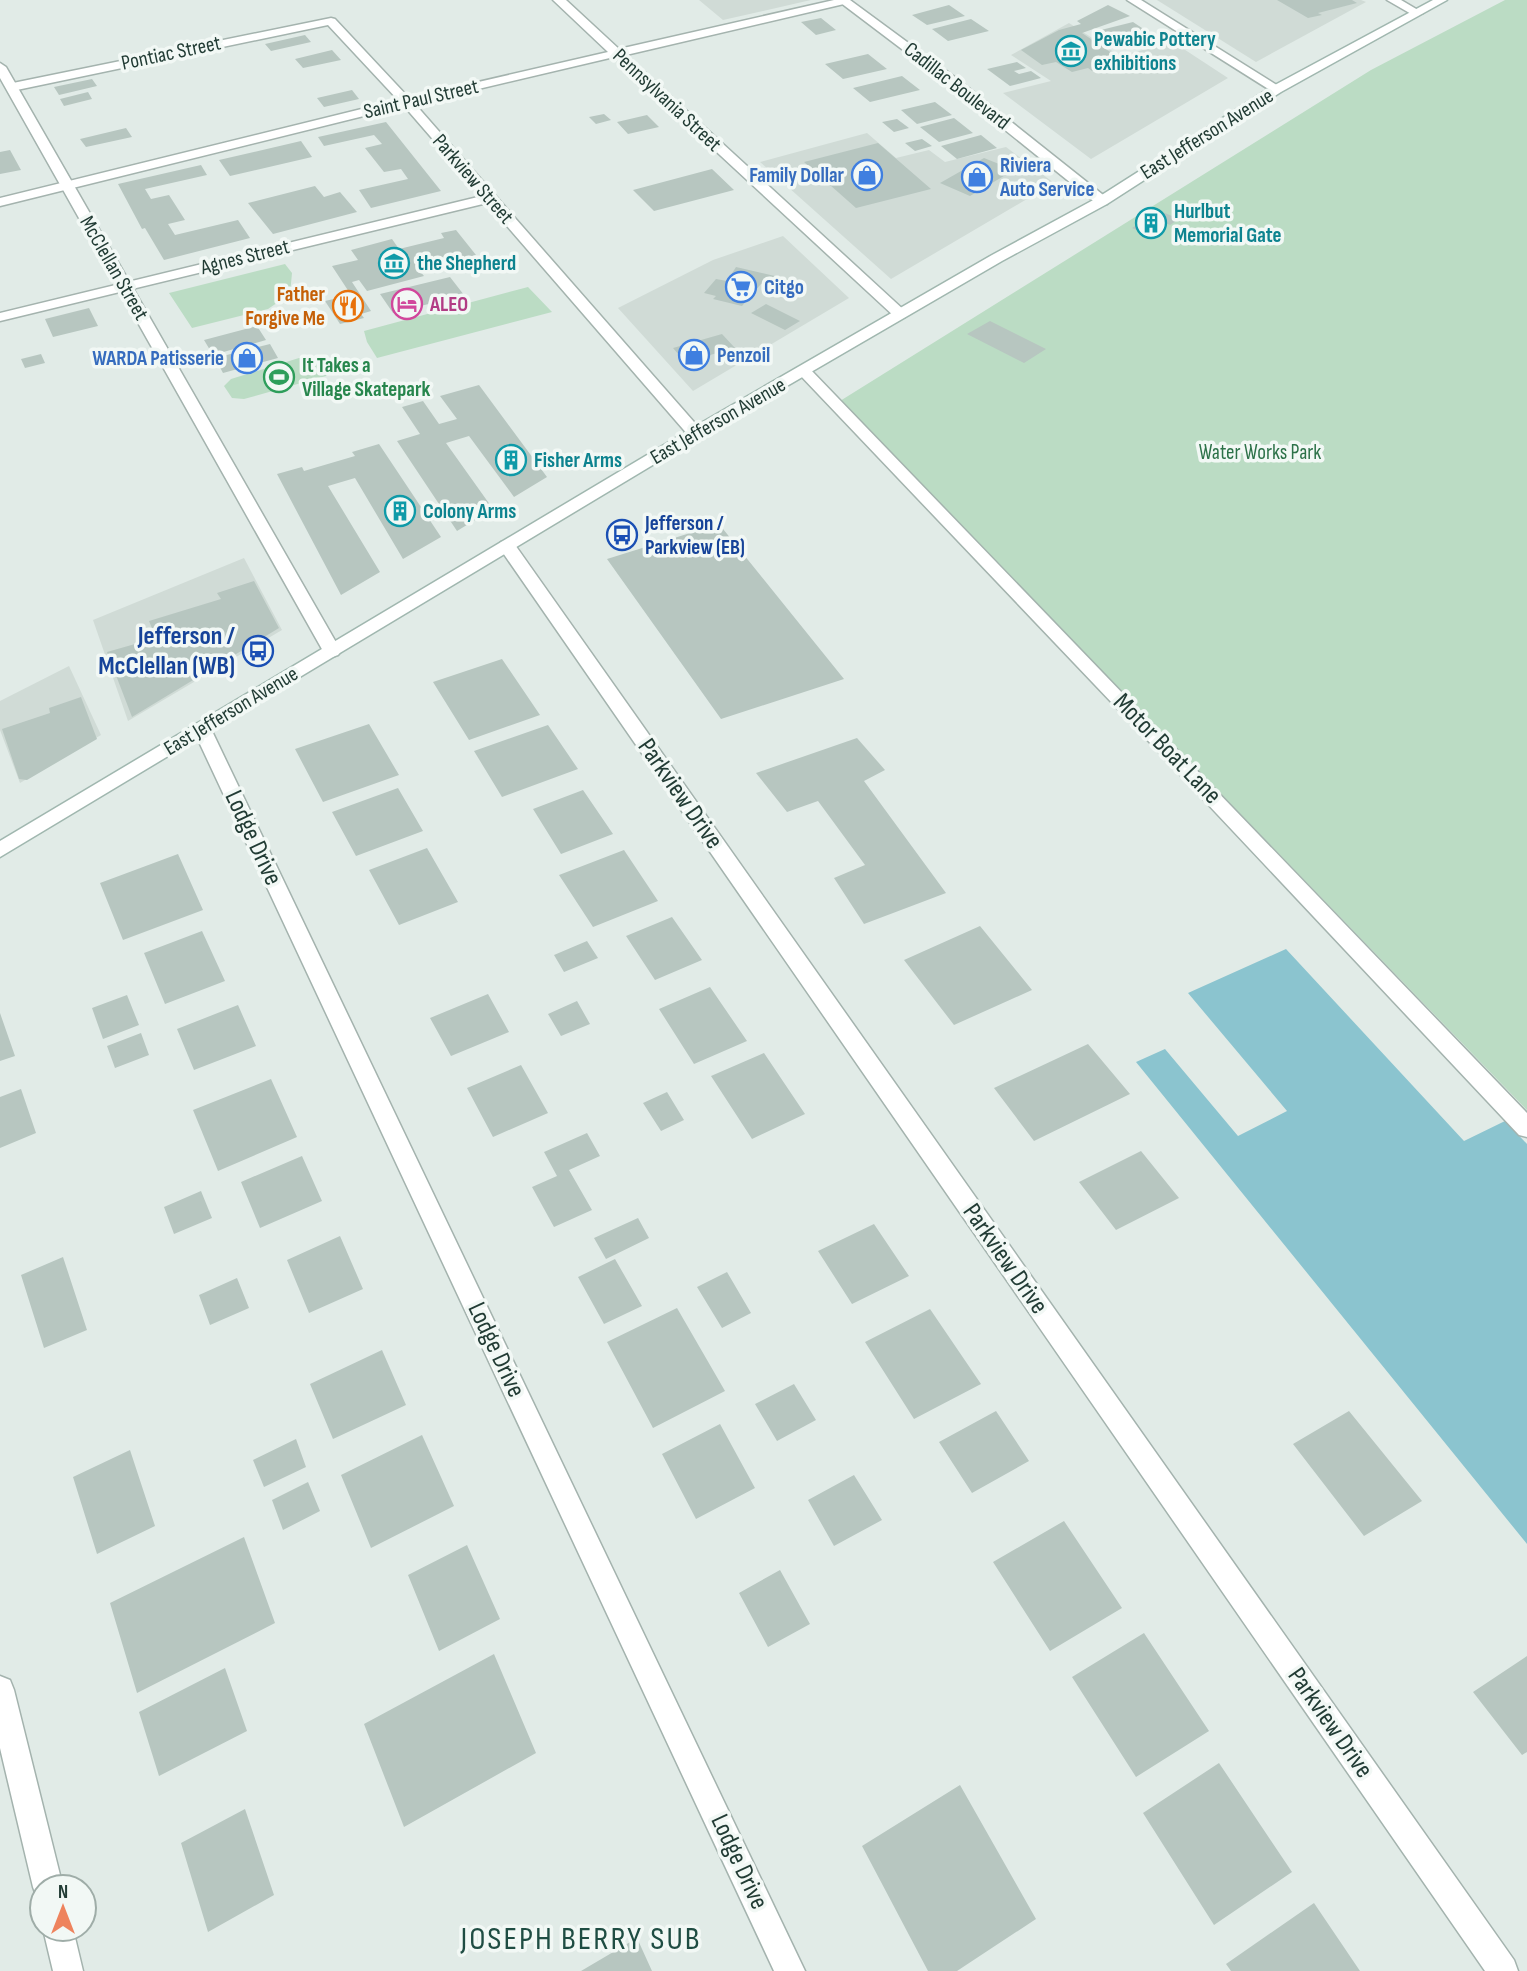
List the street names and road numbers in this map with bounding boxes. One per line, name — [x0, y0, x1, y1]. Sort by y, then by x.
street label: Pontiac Street — [119, 30, 223, 76]
street label: Cadillac Boulevard — [899, 37, 1015, 135]
street label: Pennsylvania Street — [608, 43, 726, 157]
street label: Saint Paul Street — [361, 74, 481, 124]
street label: East Jefferson Avenue — [1136, 83, 1278, 185]
street label: Parkview Street — [427, 129, 519, 229]
street label: McClellan Street — [74, 212, 154, 324]
street label: Agnes Street — [197, 234, 292, 280]
street label: East Jefferson Avenue — [646, 372, 790, 470]
street label: East Jefferson Avenue — [159, 661, 303, 761]
street label: Motor Boat Lane — [1107, 687, 1227, 811]
street label: Parkview Drive — [631, 733, 729, 855]
street label: Lodge Drive — [218, 786, 288, 890]
street label: Parkview Drive — [956, 1198, 1054, 1320]
street label: Lodge Drive — [461, 1298, 531, 1402]
street label: Parkview Drive — [1281, 1662, 1379, 1784]
street label: Lodge Drive — [704, 1810, 774, 1914]

